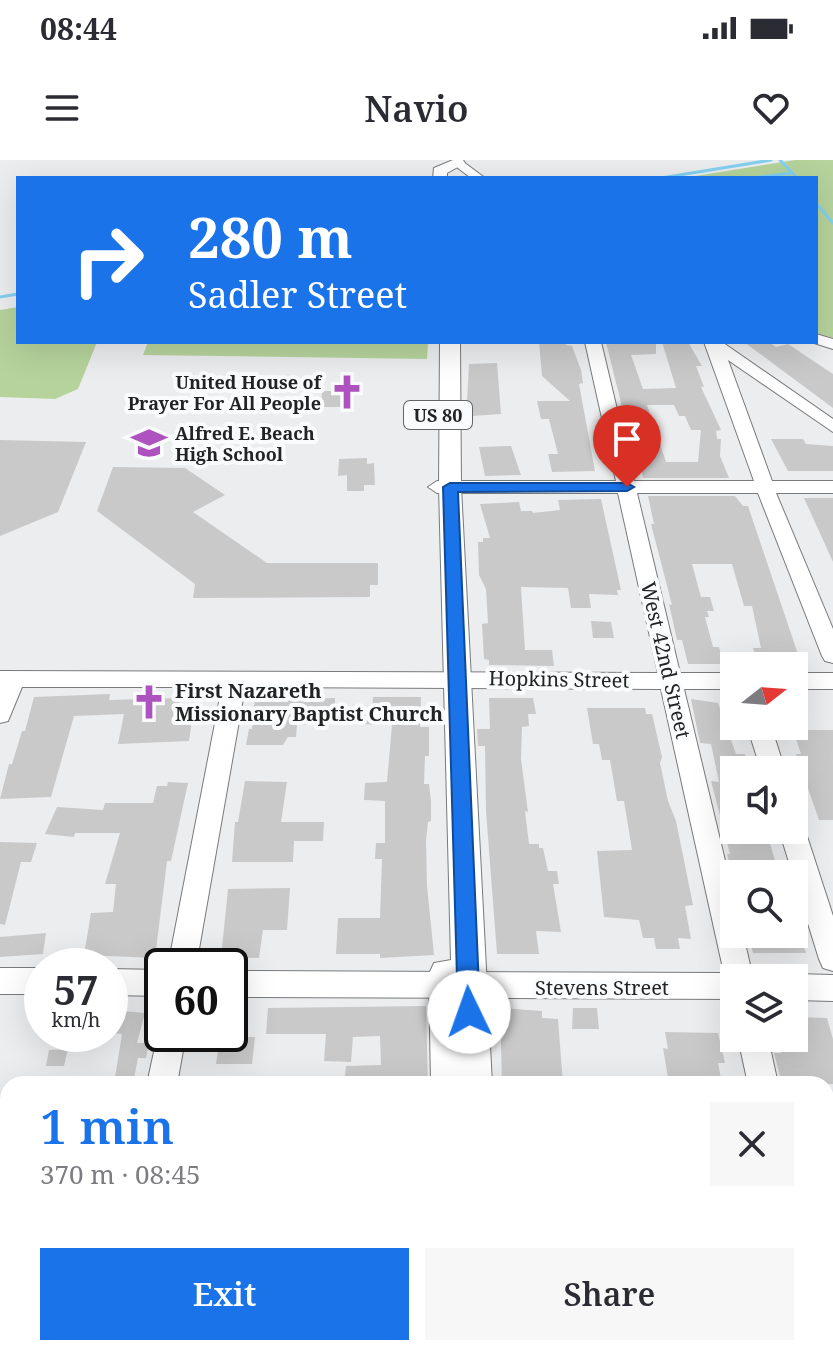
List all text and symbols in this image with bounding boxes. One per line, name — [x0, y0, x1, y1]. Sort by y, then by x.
text: 08:44 — [40, 8, 117, 49]
text: Navio — [364, 84, 469, 133]
icon: menu — [40, 86, 84, 130]
icon: heart — [749, 86, 793, 130]
text: 280 m — [188, 198, 353, 274]
icon: right — [56, 208, 160, 312]
text: Sadler Street — [188, 270, 407, 319]
place label: United House of Prayer For All People — [128, 370, 323, 415]
church icon: United House of Prayer For All People — [328, 373, 366, 411]
road number: US 80 — [404, 401, 472, 429]
pin — [593, 405, 661, 487]
icon: arrive — [605, 417, 649, 461]
place label: Alfred E. Beach High School — [175, 421, 315, 466]
school or university icon: Alfred E. Beach High School — [130, 424, 168, 462]
street label: West 42nd Street — [635, 579, 697, 741]
north arrow — [720, 652, 808, 740]
map controls — [720, 652, 808, 1052]
street label: Hopkins Street — [488, 664, 630, 694]
place label: First Nazareth Missionary Baptist Church — [175, 677, 443, 727]
church icon: First Nazareth Missionary Baptist Church — [130, 683, 168, 721]
button: sound — [720, 756, 808, 844]
button: search — [720, 860, 808, 948]
speed limit sign: 60 — [144, 948, 248, 1052]
text: 57 — [53, 962, 99, 1017]
button: layers — [720, 964, 808, 1052]
position arrow — [427, 970, 511, 1054]
street label: Stevens Street — [535, 974, 669, 1001]
text: km/h — [51, 1006, 101, 1033]
text: 1 min — [40, 1093, 174, 1158]
button: close — [710, 1102, 794, 1186]
text: 370 m · 08:45 — [40, 1156, 201, 1192]
button: Exit — [40, 1248, 409, 1340]
button: Share — [425, 1248, 794, 1340]

